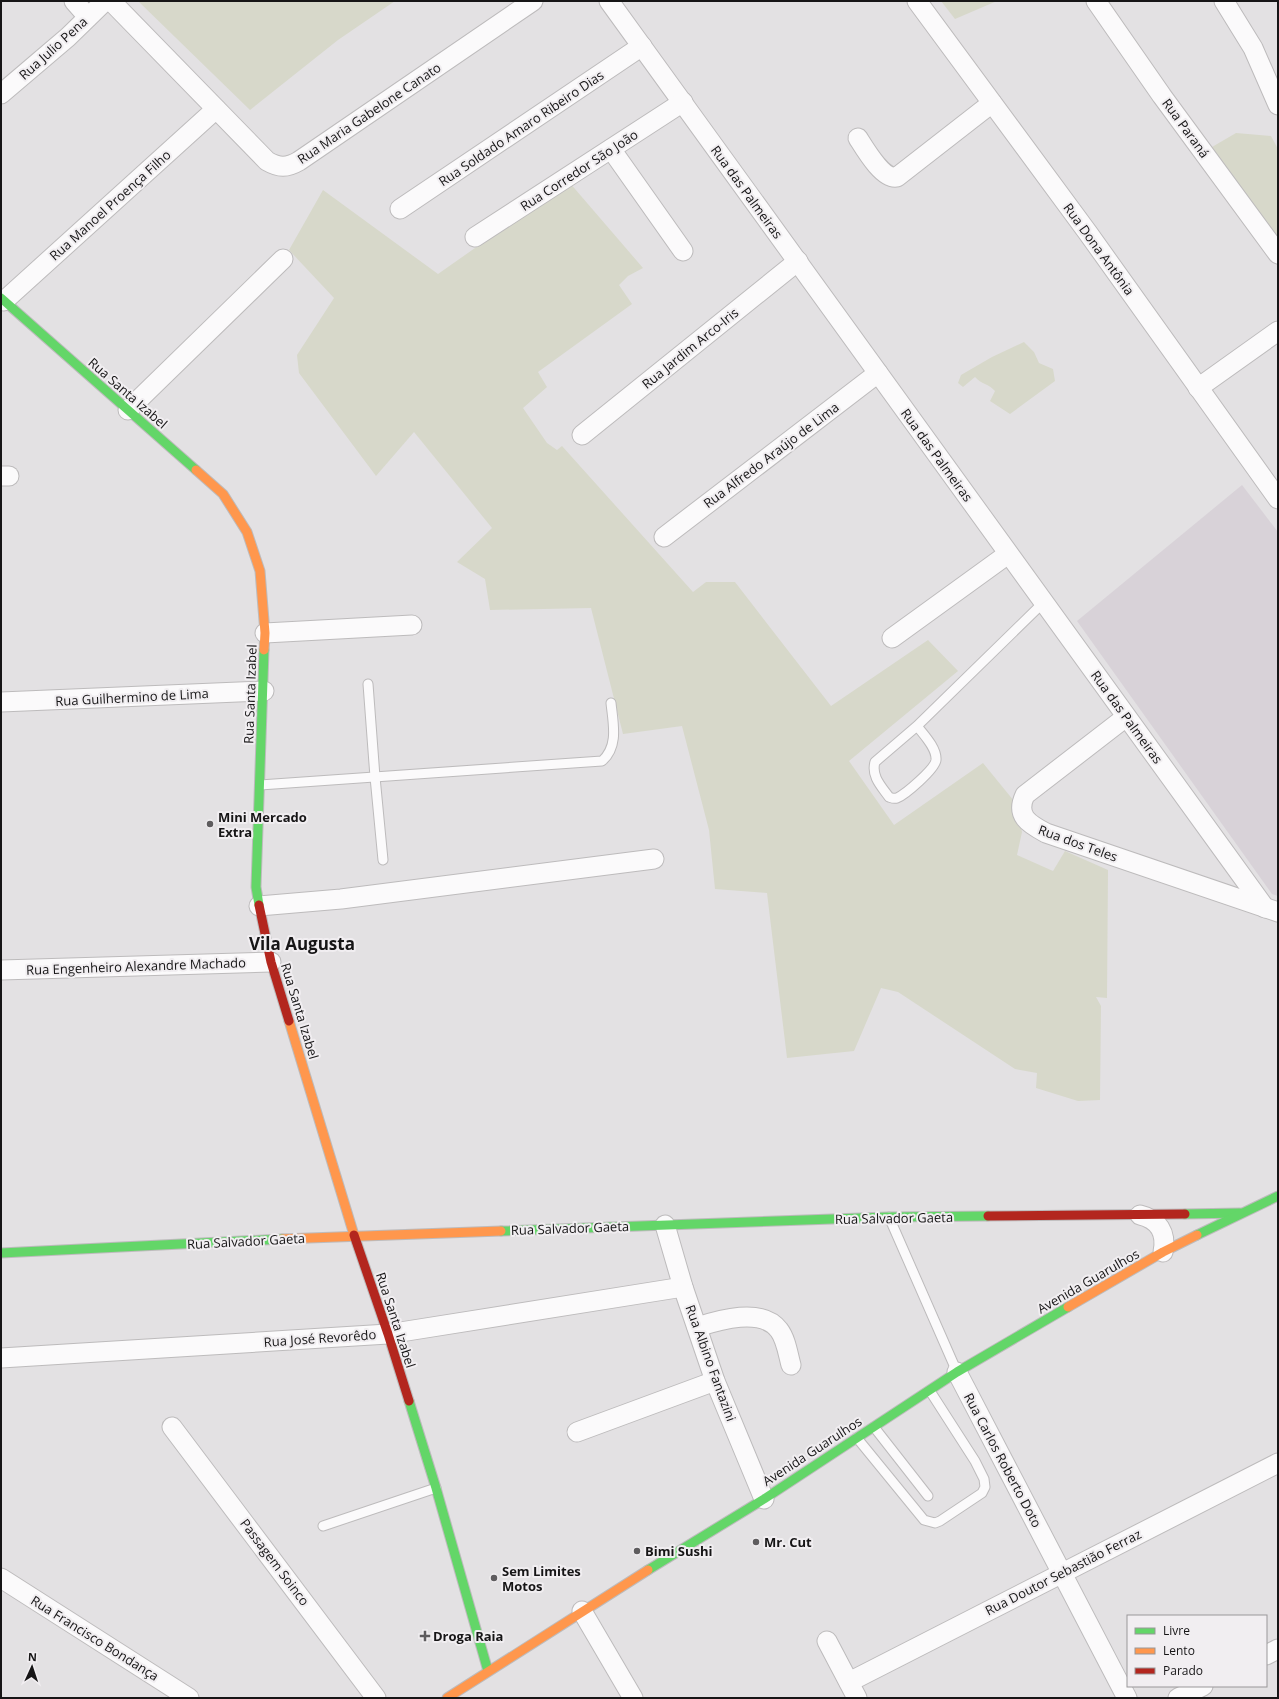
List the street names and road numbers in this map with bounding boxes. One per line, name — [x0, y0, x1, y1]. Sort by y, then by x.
street label: Rua Julio Pena — [15, 12, 91, 84]
street label: Rua Maria Gabelone Canato — [294, 58, 444, 168]
street label: Rua Soldado Amaro Ribeiro Dias — [435, 66, 607, 190]
street label: Rua Paraná — [1158, 95, 1214, 161]
street label: Rua Corredor São João — [517, 125, 641, 215]
street label: Rua das Palmeiras — [707, 142, 787, 242]
street label: Rua Manoel Proença Filho — [45, 146, 175, 264]
street label: Rua Dona Antônia — [1060, 199, 1138, 299]
street label: Rua Jardim Arco-Iris — [638, 303, 742, 393]
street label: Rua Santa Izabel — [84, 354, 172, 432]
street label: Rua Alfredo Araújo de Lima — [700, 398, 842, 512]
street label: Rua das Palmeiras — [897, 405, 977, 505]
street label: Rua Santa Izabel — [239, 644, 261, 744]
street label: Rua das Palmeiras — [1087, 667, 1167, 767]
street label: Rua Guilhermino de Lima — [55, 684, 209, 710]
street label: Rua dos Teles — [1036, 820, 1120, 866]
street label: Rua Engenheiro Alexandre Machado — [26, 953, 246, 979]
street label: Rua Santa Izabel — [277, 961, 323, 1061]
street label: Rua Salvador Gaeta — [835, 1208, 953, 1228]
street label: Rua Salvador Gaeta — [511, 1217, 629, 1239]
street label: Rua Salvador Gaeta — [186, 1229, 306, 1253]
street label: Avenida Guarulhos — [1034, 1244, 1142, 1318]
street label: Rua Santa Izabel — [372, 1270, 420, 1370]
street label: Rua Albino Fantazini — [682, 1302, 740, 1424]
street label: Rua José Revorêdo — [263, 1325, 377, 1351]
street label: Rua Carlos Roberto Doto — [960, 1390, 1046, 1531]
street label: Avenida Guarulhos — [759, 1412, 865, 1490]
street label: Passagem Soinco — [236, 1515, 314, 1609]
street label: Rua Doutor Sebastião Ferraz — [982, 1525, 1144, 1619]
street label: Rua Francisco Bondança — [28, 1591, 162, 1685]

